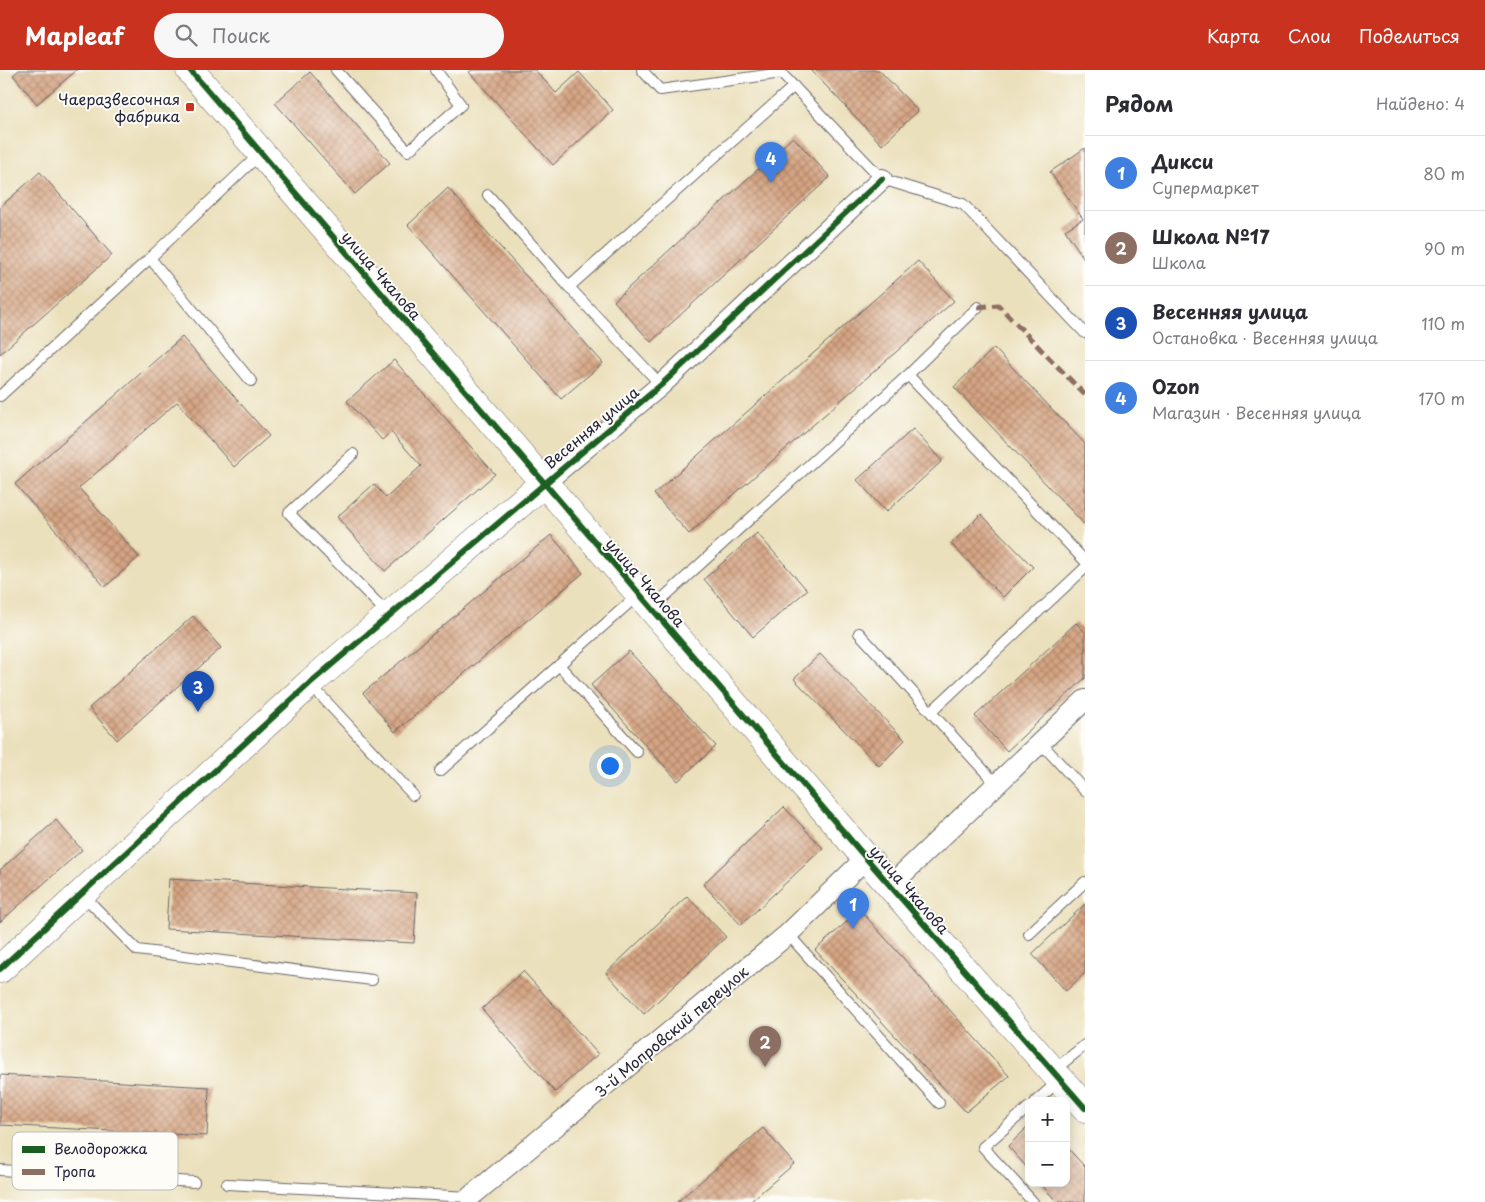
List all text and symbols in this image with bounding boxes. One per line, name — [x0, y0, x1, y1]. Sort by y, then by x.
search box — [154, 13, 504, 58]
text: Mapleaf — [25, 17, 124, 53]
icon: search — [172, 21, 200, 49]
text: Поиск — [212, 21, 270, 49]
text: Карта — [1207, 22, 1260, 49]
text: Слои — [1288, 22, 1331, 49]
text: Поделиться — [1359, 22, 1460, 49]
place label: Чаеразвесочная фабрика — [58, 87, 181, 127]
text: Рядом — [1105, 87, 1173, 119]
text: Найдено: 4 — [1376, 91, 1465, 115]
marker: Чаеразвесочная фабрика — [184, 101, 196, 113]
pin: 4 — [755, 142, 787, 183]
text: Дикси — [1152, 147, 1214, 175]
text: 1 — [1117, 161, 1125, 185]
text: 80 m — [1423, 161, 1465, 185]
text: Супермаркет — [1152, 175, 1259, 199]
text: Школа №17 — [1152, 222, 1269, 250]
street label: улица Чкалова — [337, 225, 428, 325]
text: 2 — [1115, 236, 1127, 260]
text: 90 m — [1424, 236, 1465, 260]
text: Школа — [1152, 250, 1206, 274]
text: Весенняя улица — [1152, 297, 1308, 325]
text: 3 — [1116, 311, 1126, 335]
text: 110 m — [1422, 311, 1465, 335]
text: Остановка · Весенняя улица — [1152, 325, 1378, 349]
text: Ozon — [1152, 372, 1200, 400]
street label: Весенняя улица — [538, 380, 644, 474]
text: 4 — [1116, 386, 1126, 410]
text: 170 m — [1419, 386, 1465, 410]
text: Магазин · Весенняя улица — [1152, 400, 1361, 424]
street label: улица Чкалова — [601, 532, 692, 632]
pin: 3 — [182, 671, 214, 712]
your location — [597, 753, 623, 779]
street label: улица Чкалова — [865, 839, 956, 939]
pin: 1 — [837, 888, 869, 929]
street label: 3-й Мопровский переулок — [589, 960, 753, 1102]
pin: 2 — [749, 1026, 781, 1067]
map controls — [1025, 1097, 1070, 1187]
button: + — [1025, 1097, 1070, 1142]
legend — [12, 1132, 178, 1190]
text: Велодорожка — [54, 1138, 148, 1159]
button: − — [1025, 1142, 1070, 1187]
text: Тропа — [54, 1161, 96, 1182]

